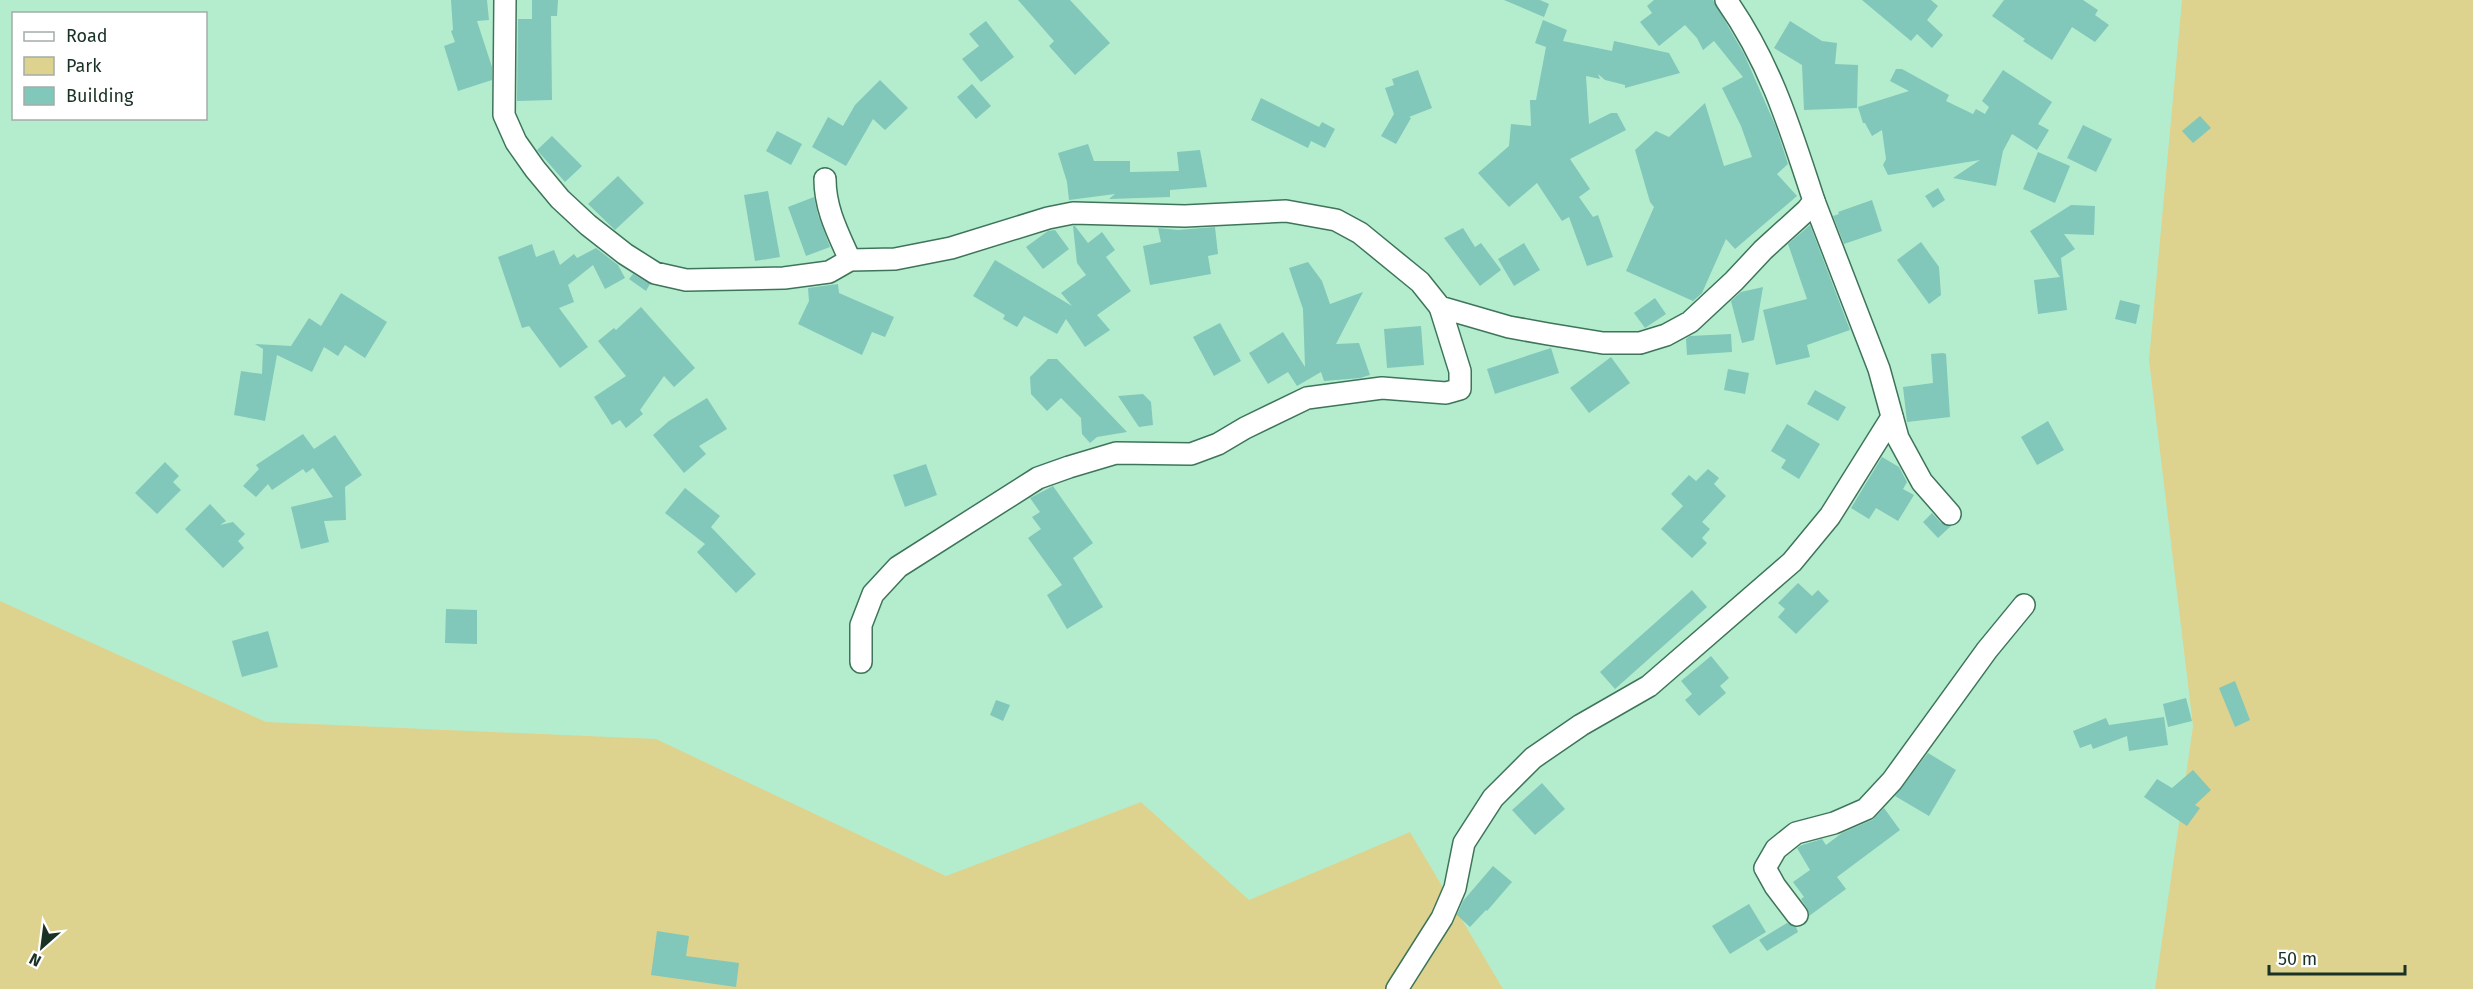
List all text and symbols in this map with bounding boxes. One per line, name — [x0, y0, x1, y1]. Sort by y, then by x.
legend — [12, 12, 207, 120]
text: Road — [66, 25, 108, 47]
text: Park — [66, 55, 102, 77]
text: Building — [66, 85, 134, 107]
north arrow — [12, 917, 72, 977]
scale bar — [2269, 938, 2406, 976]
text: 50 m — [2278, 948, 2317, 970]
text: N — [26, 949, 44, 971]

